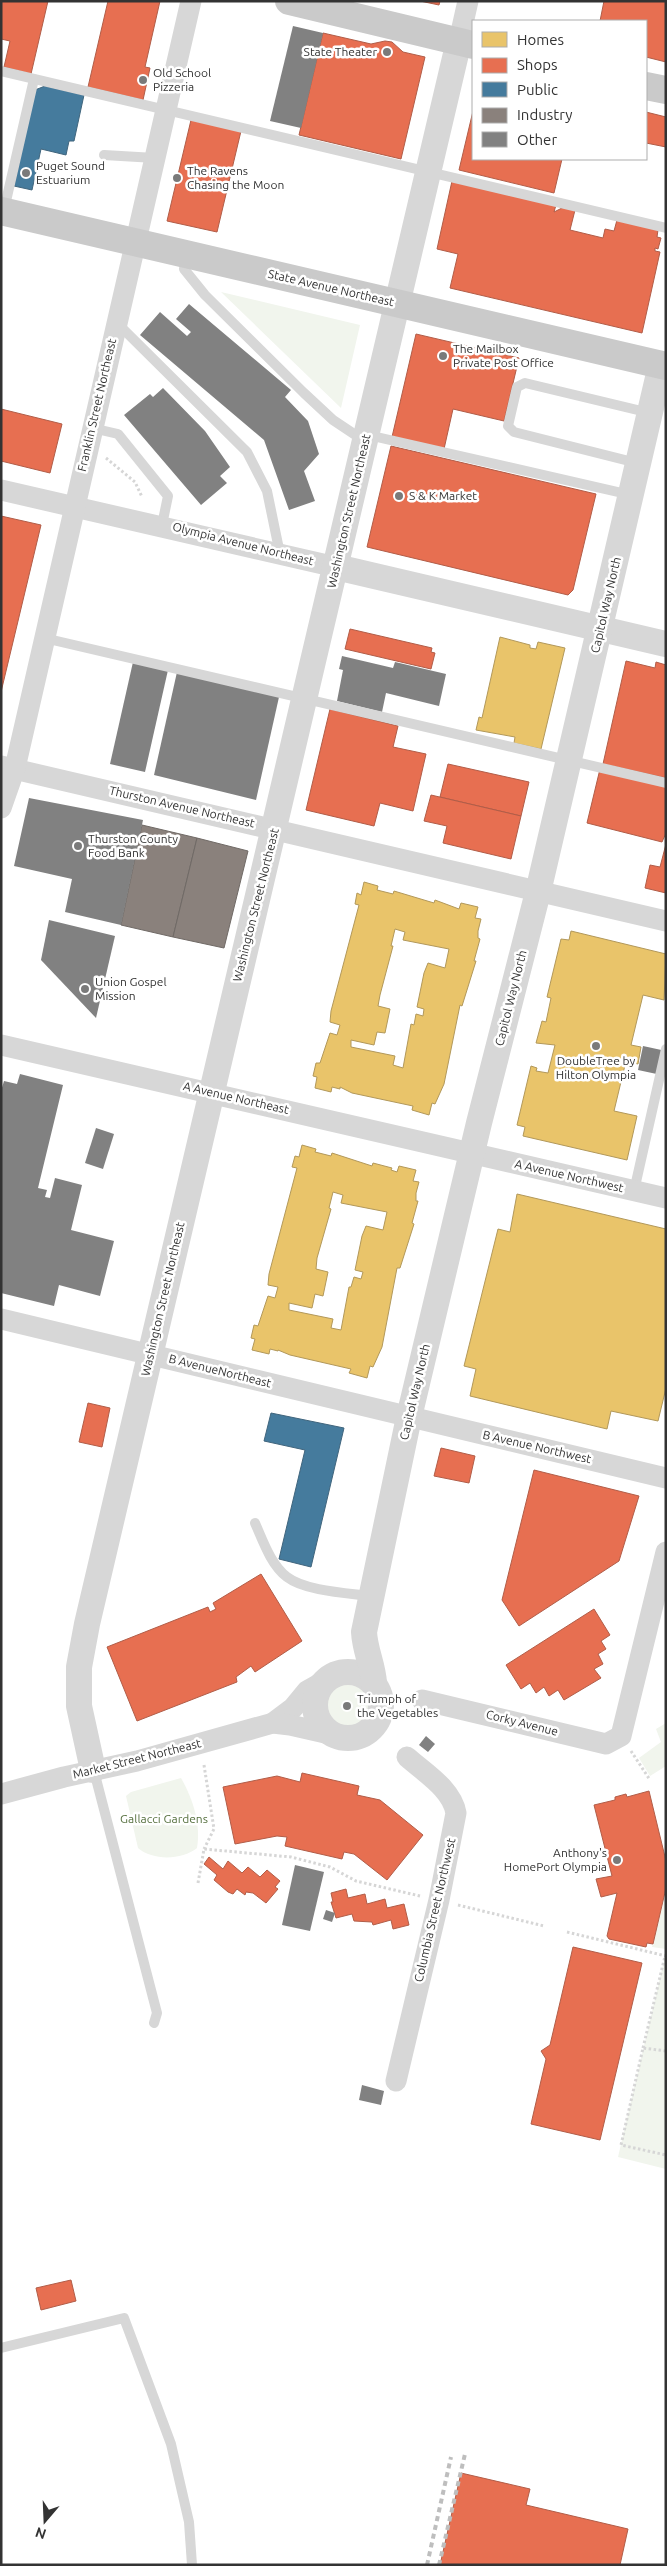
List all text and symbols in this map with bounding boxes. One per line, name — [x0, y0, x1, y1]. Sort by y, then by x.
legend — [472, 20, 647, 160]
text: Homes — [517, 31, 564, 48]
place label: State Theater — [304, 45, 377, 58]
marker: State Theater — [381, 46, 393, 58]
text: Shops — [517, 56, 558, 73]
place label: Old School Pizzeria — [153, 66, 211, 93]
marker: Old School Pizzeria — [137, 74, 149, 86]
text: Public — [517, 81, 558, 98]
text: Industry — [517, 106, 572, 123]
text: Other — [517, 131, 557, 148]
place label: Puget Sound Estuarium — [36, 159, 105, 186]
place label: The Ravens Chasing the Moon — [187, 164, 284, 191]
marker: Puget Sound Estuarium — [20, 167, 32, 179]
marker: The Ravens Chasing the Moon — [171, 172, 183, 184]
street label: State Avenue Northeast — [267, 267, 396, 308]
street label: Franklin Street Northeast — [75, 337, 118, 473]
place label: The Mailbox Private Post Office — [453, 342, 554, 369]
marker: The Mailbox Private Post Office — [437, 350, 449, 362]
street label: Washington Street Northeast — [324, 432, 373, 589]
place label: S & K Market — [409, 489, 477, 502]
marker: S & K Market — [393, 490, 405, 502]
street label: Olympia Avenue Northeast — [171, 520, 315, 567]
street label: Capitol Way North — [588, 556, 623, 654]
street label: Thurston Avenue Northeast — [108, 783, 256, 830]
street label: Washington Street Northeast — [230, 827, 281, 983]
place label: Thurston County Food Bank — [88, 832, 178, 859]
marker: Thurston County Food Bank — [72, 840, 84, 852]
street label: Capitol Way North — [492, 949, 529, 1047]
place label: Union Gospel Mission — [95, 975, 167, 1002]
marker: Union Gospel Mission — [79, 983, 91, 995]
marker: DoubleTree by Hilton Olympia — [590, 1040, 602, 1052]
place label: DoubleTree by Hilton Olympia — [556, 1054, 636, 1081]
street label: A Avenue Northeast — [182, 1079, 291, 1116]
street label: A Avenue Northwest — [513, 1157, 625, 1194]
street label: Washington Street Northeast — [138, 1220, 187, 1377]
street label: Capitol Way North — [397, 1343, 432, 1441]
street label: B AvenueNortheast — [168, 1351, 273, 1390]
street label: B Avenue Northwest — [482, 1428, 593, 1465]
place label: Triumph of the Vegetables — [357, 1692, 438, 1719]
marker: Triumph of the Vegetables — [341, 1700, 353, 1712]
street label: Corky Avenue — [485, 1707, 560, 1738]
street label: Market Street Northeast — [71, 1736, 203, 1781]
park label: Gallacci Gardens — [120, 1812, 208, 1825]
street label: Columbia Street Northwest — [412, 1836, 457, 1983]
place label: Anthony's HomePort Olympia — [504, 1846, 607, 1873]
marker: Anthony's HomePort Olympia — [611, 1854, 623, 1866]
north arrow — [20, 2496, 70, 2546]
text: N — [33, 2524, 48, 2543]

